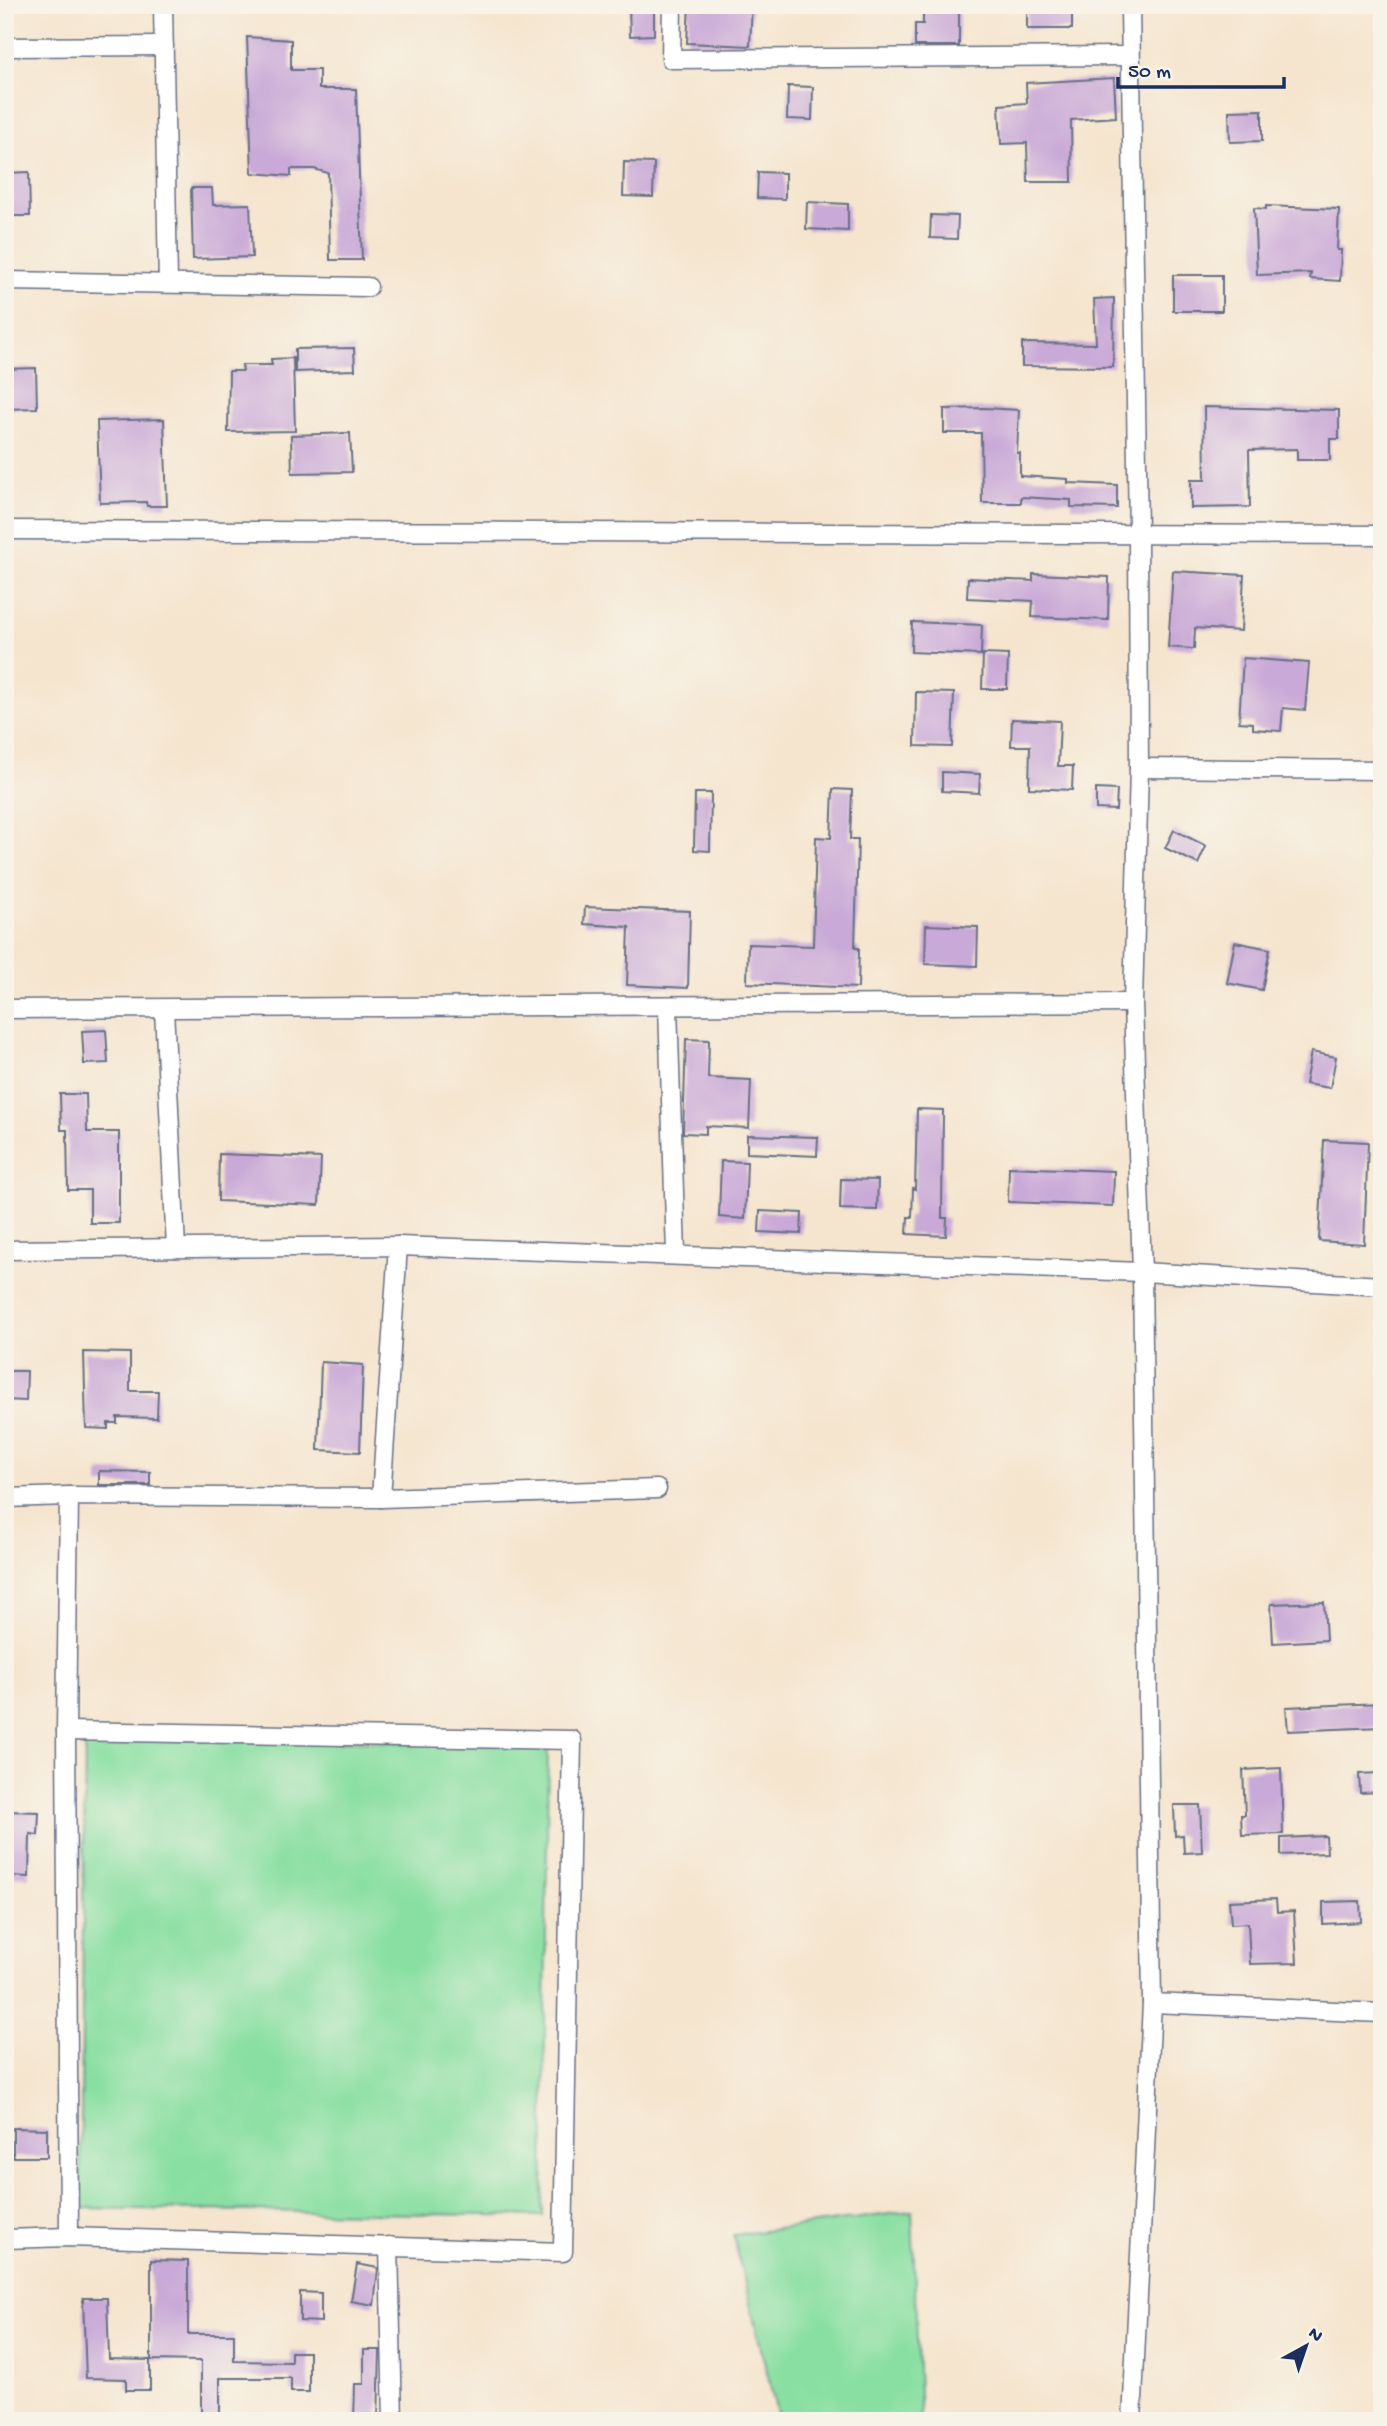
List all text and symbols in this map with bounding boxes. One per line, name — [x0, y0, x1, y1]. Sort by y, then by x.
scale bar — [1118, 46, 1284, 90]
text: 50 m — [1128, 61, 1171, 86]
north arrow — [1272, 2310, 1342, 2380]
text: N — [1303, 2323, 1327, 2348]

